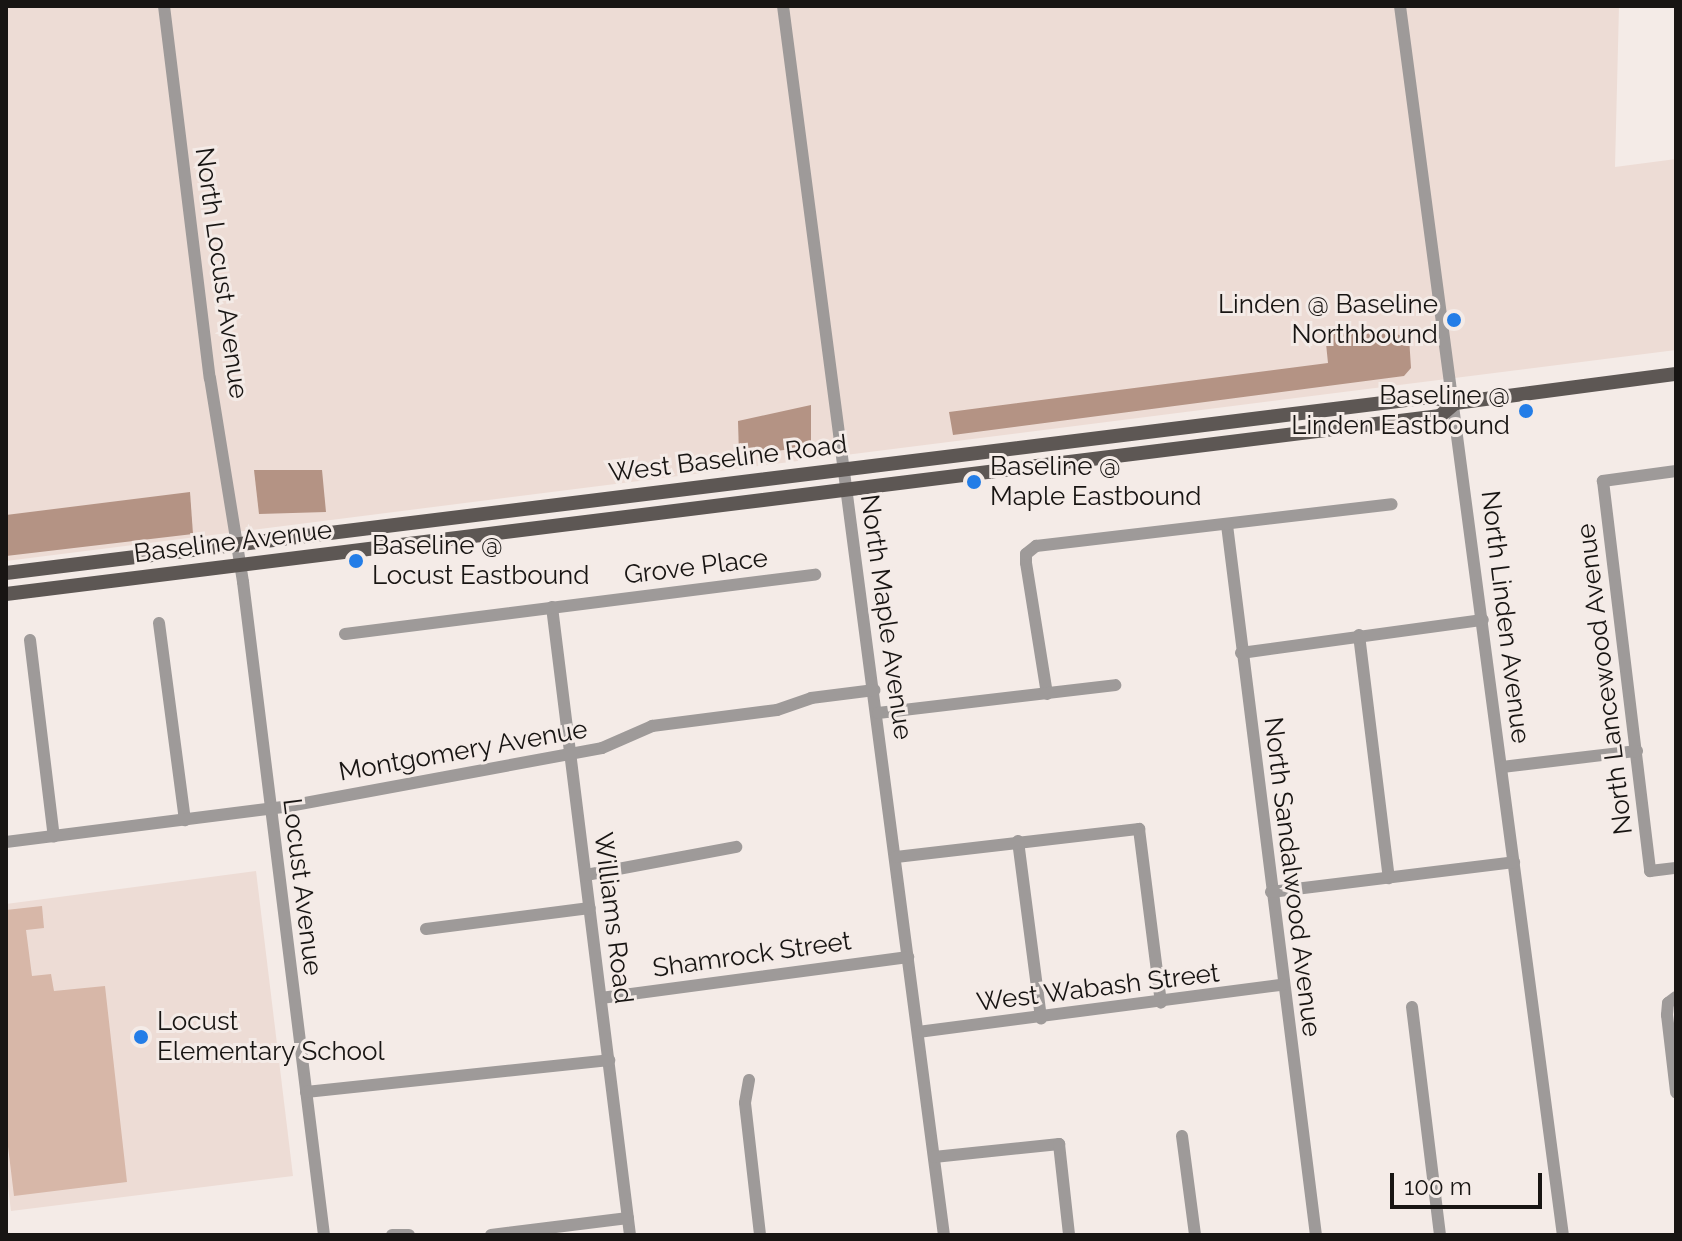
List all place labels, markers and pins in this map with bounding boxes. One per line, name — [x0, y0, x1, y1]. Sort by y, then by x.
place label: Linden @ Baseline Northbound — [1218, 289, 1438, 350]
marker: Linden @ Baseline Northbound — [1445, 311, 1463, 329]
place label: Baseline @ Linden Eastbound — [1291, 380, 1510, 442]
marker: Baseline @ Linden Eastbound — [1517, 402, 1535, 420]
place label: Baseline @ Maple Eastbound — [990, 451, 1201, 512]
marker: Baseline @ Maple Eastbound — [965, 473, 983, 491]
place label: Baseline @ Locust Eastbound — [372, 530, 589, 592]
marker: Baseline @ Locust Eastbound — [347, 552, 365, 570]
place label: Locust Elementary School — [157, 1006, 385, 1068]
marker: Locust Elementary School — [132, 1028, 150, 1046]

